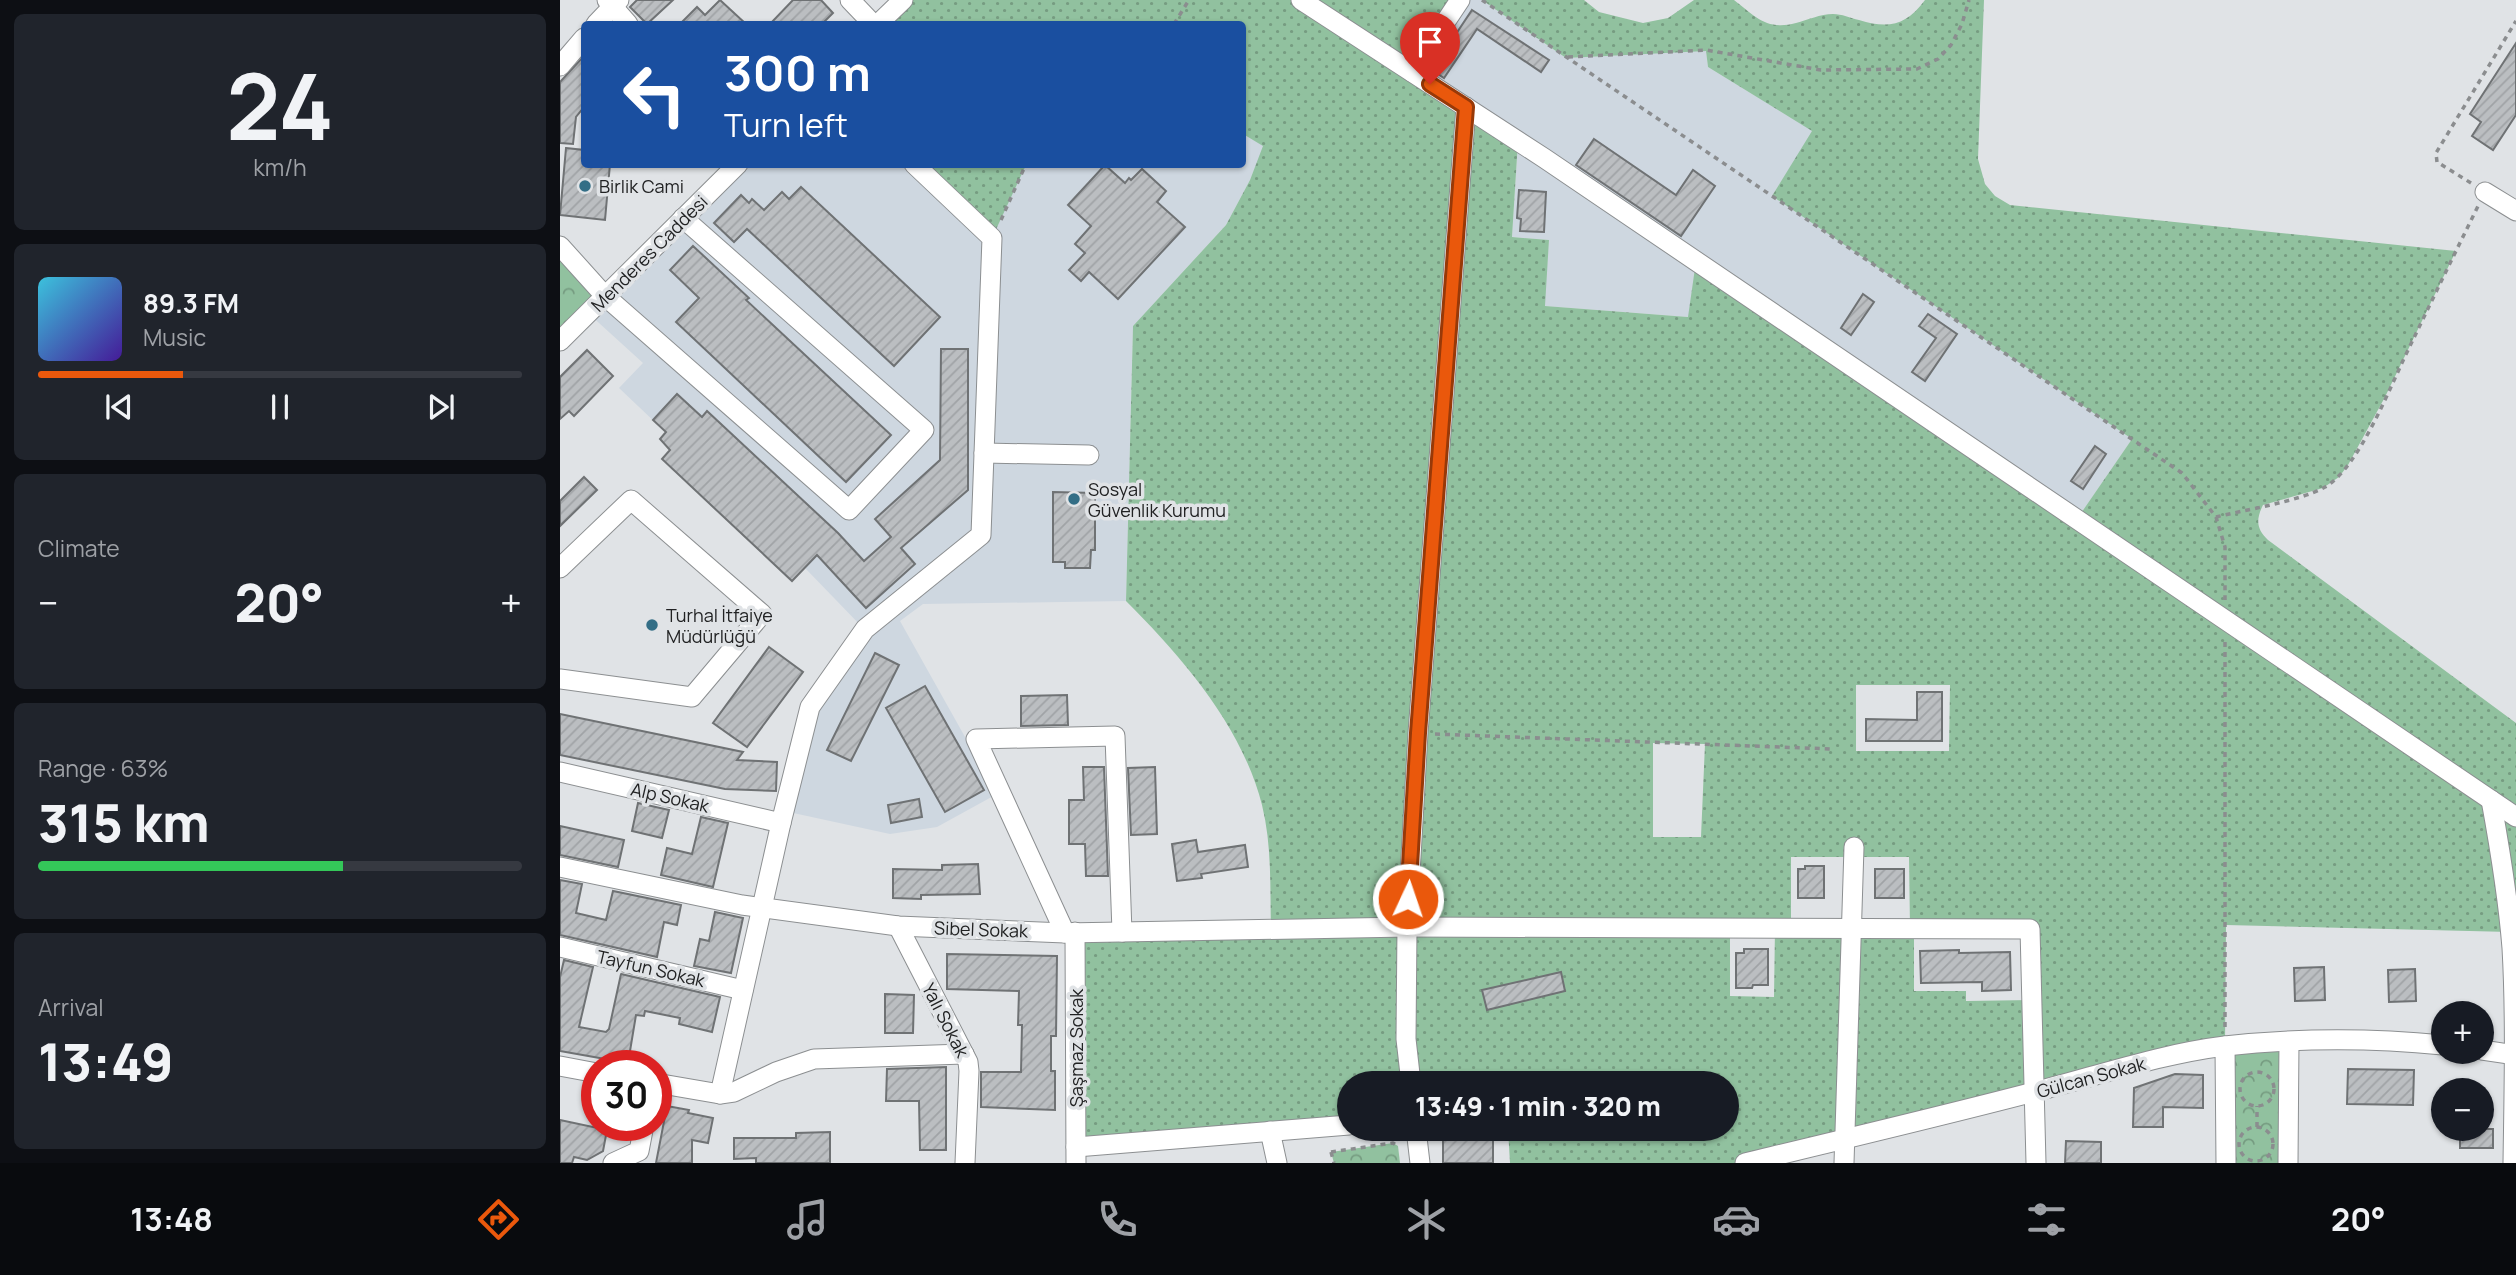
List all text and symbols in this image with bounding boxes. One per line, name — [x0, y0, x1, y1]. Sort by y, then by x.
pin — [1400, 12.0, 1460, 84]
icon: arrive — [1411, 23, 1449, 61]
text: 300 m — [724, 39, 871, 106]
text: 24 — [226, 43, 334, 167]
icon: left — [609, 49, 700, 140]
text: Turn left — [724, 103, 848, 147]
text: km/h — [253, 151, 307, 183]
place label: Birlik Cami — [599, 174, 684, 198]
marker: Birlik Cami — [577, 178, 593, 194]
street label: Menderes Caddesi — [586, 190, 712, 316]
text: 89.3 FM — [143, 285, 239, 321]
text: Music — [143, 321, 206, 353]
icon: previous — [100, 388, 138, 426]
icon: pause — [261, 388, 299, 426]
icon: next — [422, 388, 460, 426]
place label: Sosyal Güvenlik Kurumu — [1088, 477, 1226, 522]
marker: Sosyal Güvenlik Kurumu — [1066, 491, 1082, 507]
text: Climate — [38, 532, 120, 564]
text: 20° — [234, 567, 324, 638]
text: − — [38, 576, 59, 628]
text: + — [500, 576, 522, 628]
place label: Turhal İtfaiye Müdürlüğü — [666, 603, 773, 648]
marker: Turhal İtfaiye Müdürlüğü — [644, 617, 660, 633]
text: Range · 63% — [38, 752, 168, 784]
street label: Alp Sokak — [629, 776, 712, 818]
text: 315 km — [38, 787, 210, 858]
position arrow — [1371, 862, 1445, 936]
street label: Sibel Sokak — [934, 915, 1029, 943]
street label: Tayfun Sokak — [595, 944, 708, 992]
street label: Yalı Sokak — [917, 979, 975, 1062]
street label: Şaşmaz Sokak — [1064, 988, 1088, 1107]
text: Arrival — [38, 991, 104, 1023]
map controls — [2431, 1001, 2494, 1141]
button: + — [2431, 1001, 2494, 1064]
text: 13:49 — [38, 1026, 174, 1097]
speed limit sign: 30 — [581, 1050, 672, 1141]
street label: Gülcan Sokak — [2034, 1051, 2149, 1103]
button: − — [2431, 1078, 2494, 1141]
text: 13:49 · 1 min · 320 m — [1415, 1088, 1661, 1124]
icon: directions — [474, 1195, 523, 1244]
icon: music — [783, 1195, 832, 1244]
icon: phone — [1093, 1195, 1142, 1244]
icon: climate — [1402, 1195, 1451, 1244]
icon: car — [1712, 1195, 1761, 1244]
icon: filters — [2022, 1195, 2071, 1244]
text: 13:48 — [130, 1197, 213, 1241]
text: 20° — [2331, 1197, 2386, 1241]

